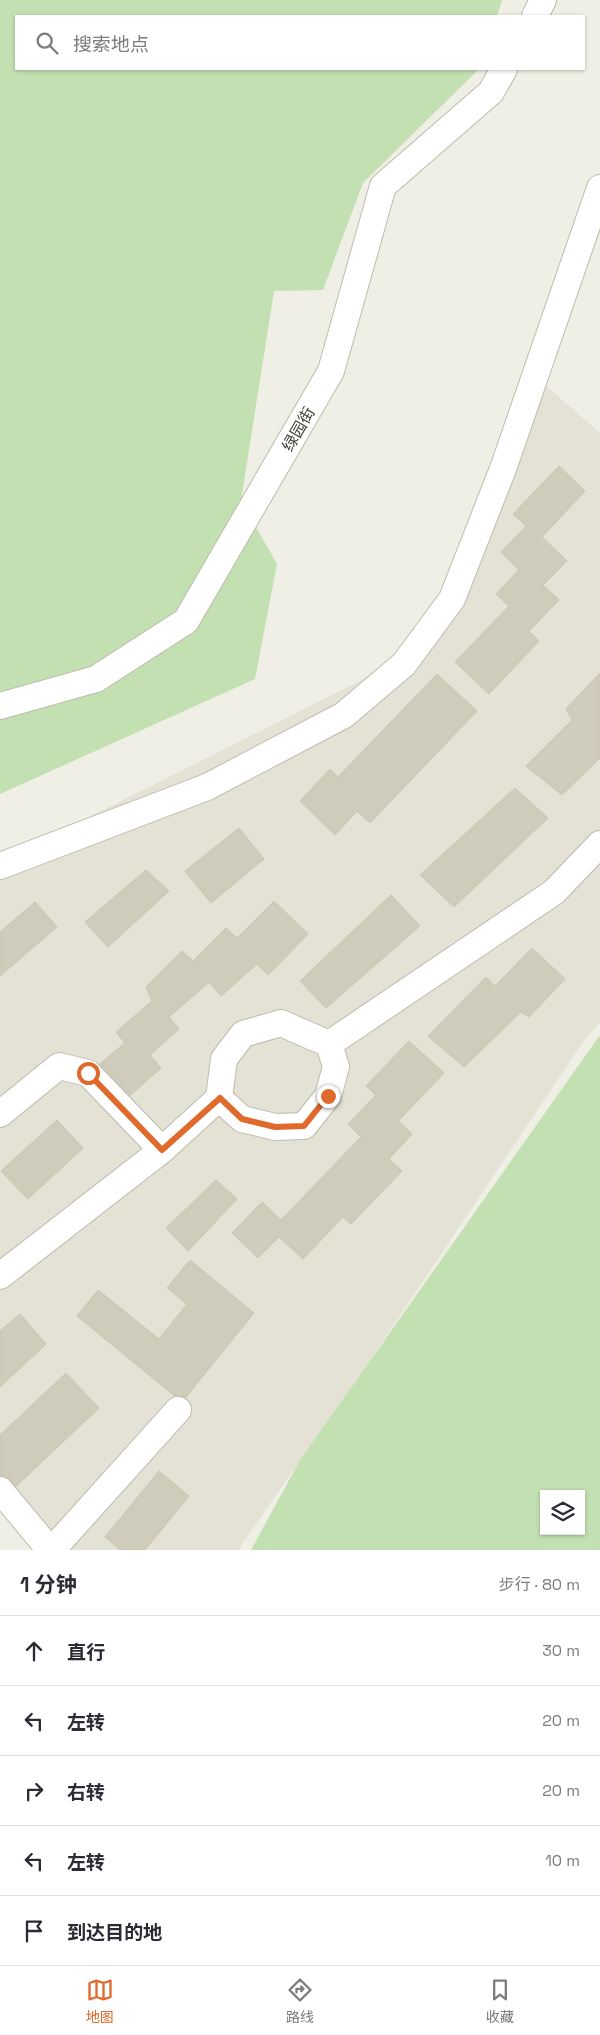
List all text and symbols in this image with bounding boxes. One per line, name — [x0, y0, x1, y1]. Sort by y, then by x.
search box — [15, 15, 585, 70]
icon: search — [33, 29, 61, 57]
text: 搜索地点 — [73, 32, 149, 57]
street label: 绿园街 — [277, 403, 320, 455]
route start — [77, 1062, 100, 1085]
route end — [317, 1085, 340, 1108]
map controls — [540, 1490, 585, 1535]
button: layers — [540, 1490, 585, 1535]
text: 1 分钟 — [20, 1571, 77, 1598]
text: 步行 · 80 m — [499, 1574, 580, 1595]
icon: ahead — [20, 1637, 48, 1665]
text: 直行 — [67, 1640, 105, 1665]
text: 30 m — [542, 1640, 580, 1661]
icon: left — [20, 1707, 48, 1735]
text: 左转 — [67, 1710, 105, 1735]
text: 20 m — [542, 1710, 580, 1731]
icon: right — [20, 1777, 48, 1805]
text: 右转 — [67, 1780, 105, 1805]
text: 20 m — [542, 1780, 580, 1801]
icon: left — [20, 1847, 48, 1875]
text: 左转 — [67, 1850, 105, 1875]
text: 10 m — [545, 1850, 580, 1871]
icon: arrive — [20, 1917, 48, 1945]
text: 到达目的地 — [67, 1920, 162, 1945]
tab: 地图 — [86, 1976, 114, 2026]
tab: 路线 — [286, 1976, 314, 2026]
tab: 收藏 — [486, 1976, 514, 2026]

